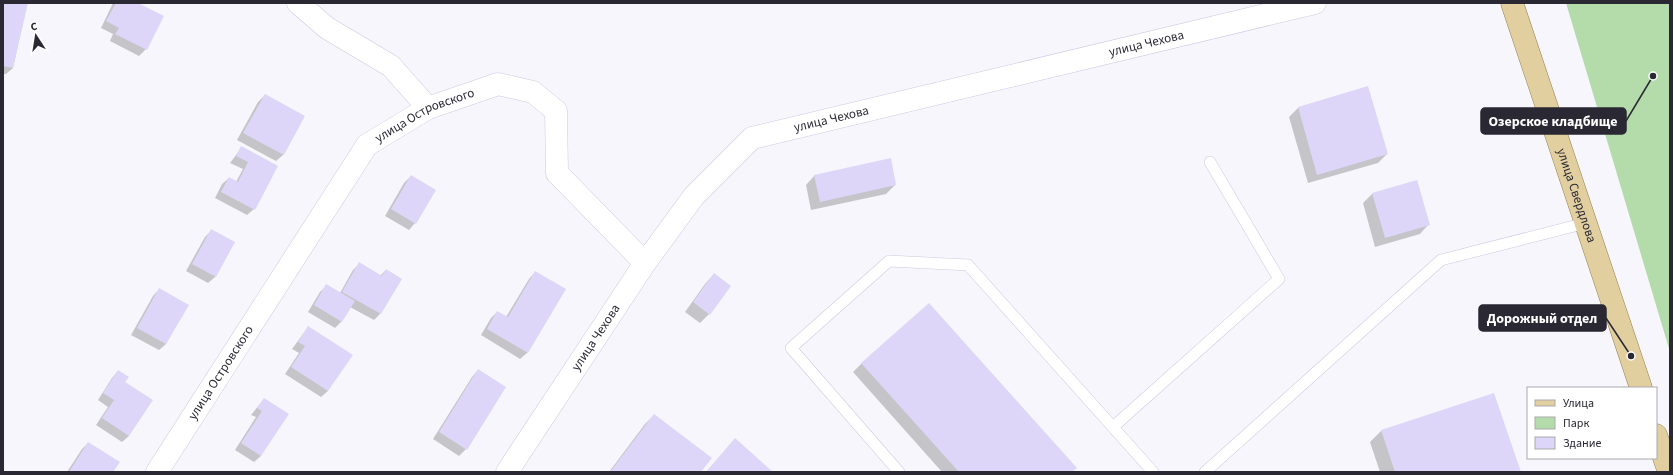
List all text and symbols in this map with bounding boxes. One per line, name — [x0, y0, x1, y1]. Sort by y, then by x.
north arrow — [16, 16, 56, 56]
text: С — [29, 19, 39, 35]
street label: улица Чехова — [1107, 26, 1186, 61]
street label: улица Островского — [372, 84, 477, 147]
street label: улица Чехова — [792, 101, 871, 137]
callout: Озерское кладбище — [1481, 108, 1626, 134]
text: Озерское кладбище — [1488, 112, 1618, 132]
street label: улица Свердлова — [1552, 146, 1601, 245]
street label: улица Чехова — [567, 301, 624, 375]
callout: Дорожный отдел — [1479, 305, 1606, 331]
text: Дорожный отдел — [1487, 309, 1597, 329]
street label: улица Островского — [184, 322, 258, 423]
legend — [1527, 387, 1657, 459]
text: Улица — [1563, 395, 1594, 412]
text: Парк — [1563, 415, 1589, 432]
text: Здание — [1563, 435, 1602, 452]

